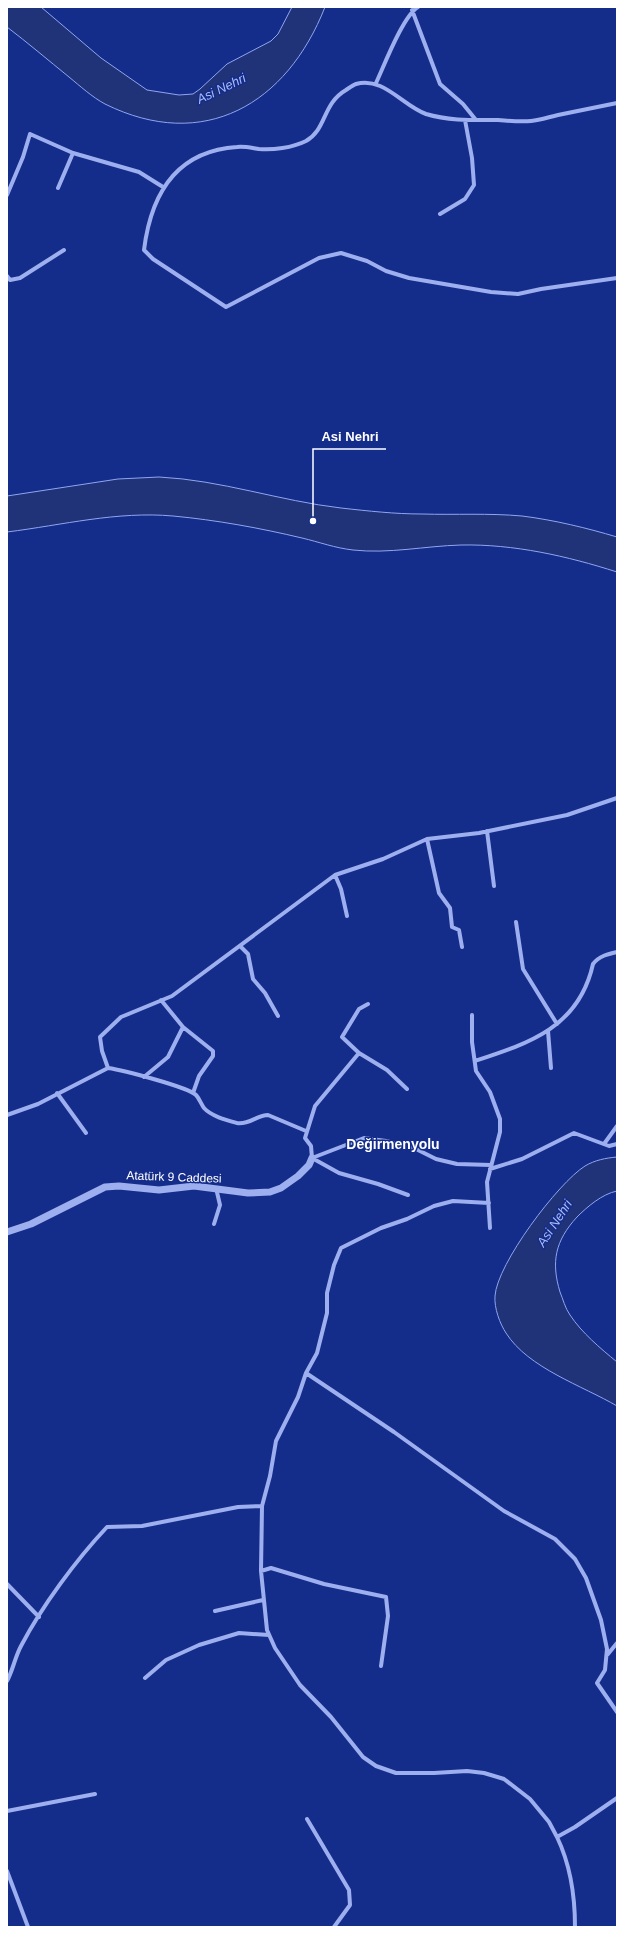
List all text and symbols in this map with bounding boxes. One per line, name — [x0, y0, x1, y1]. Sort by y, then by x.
water label: Asi Nehri — [193, 70, 249, 107]
callout: Asi Nehri — [313, 424, 386, 449]
text: Asi Nehri — [321, 429, 379, 444]
district label: Değirmenyolu — [346, 1136, 440, 1152]
street label: Atatürk 9 Caddesi — [126, 1168, 222, 1186]
water label: Asi Nehri — [533, 1196, 576, 1250]

